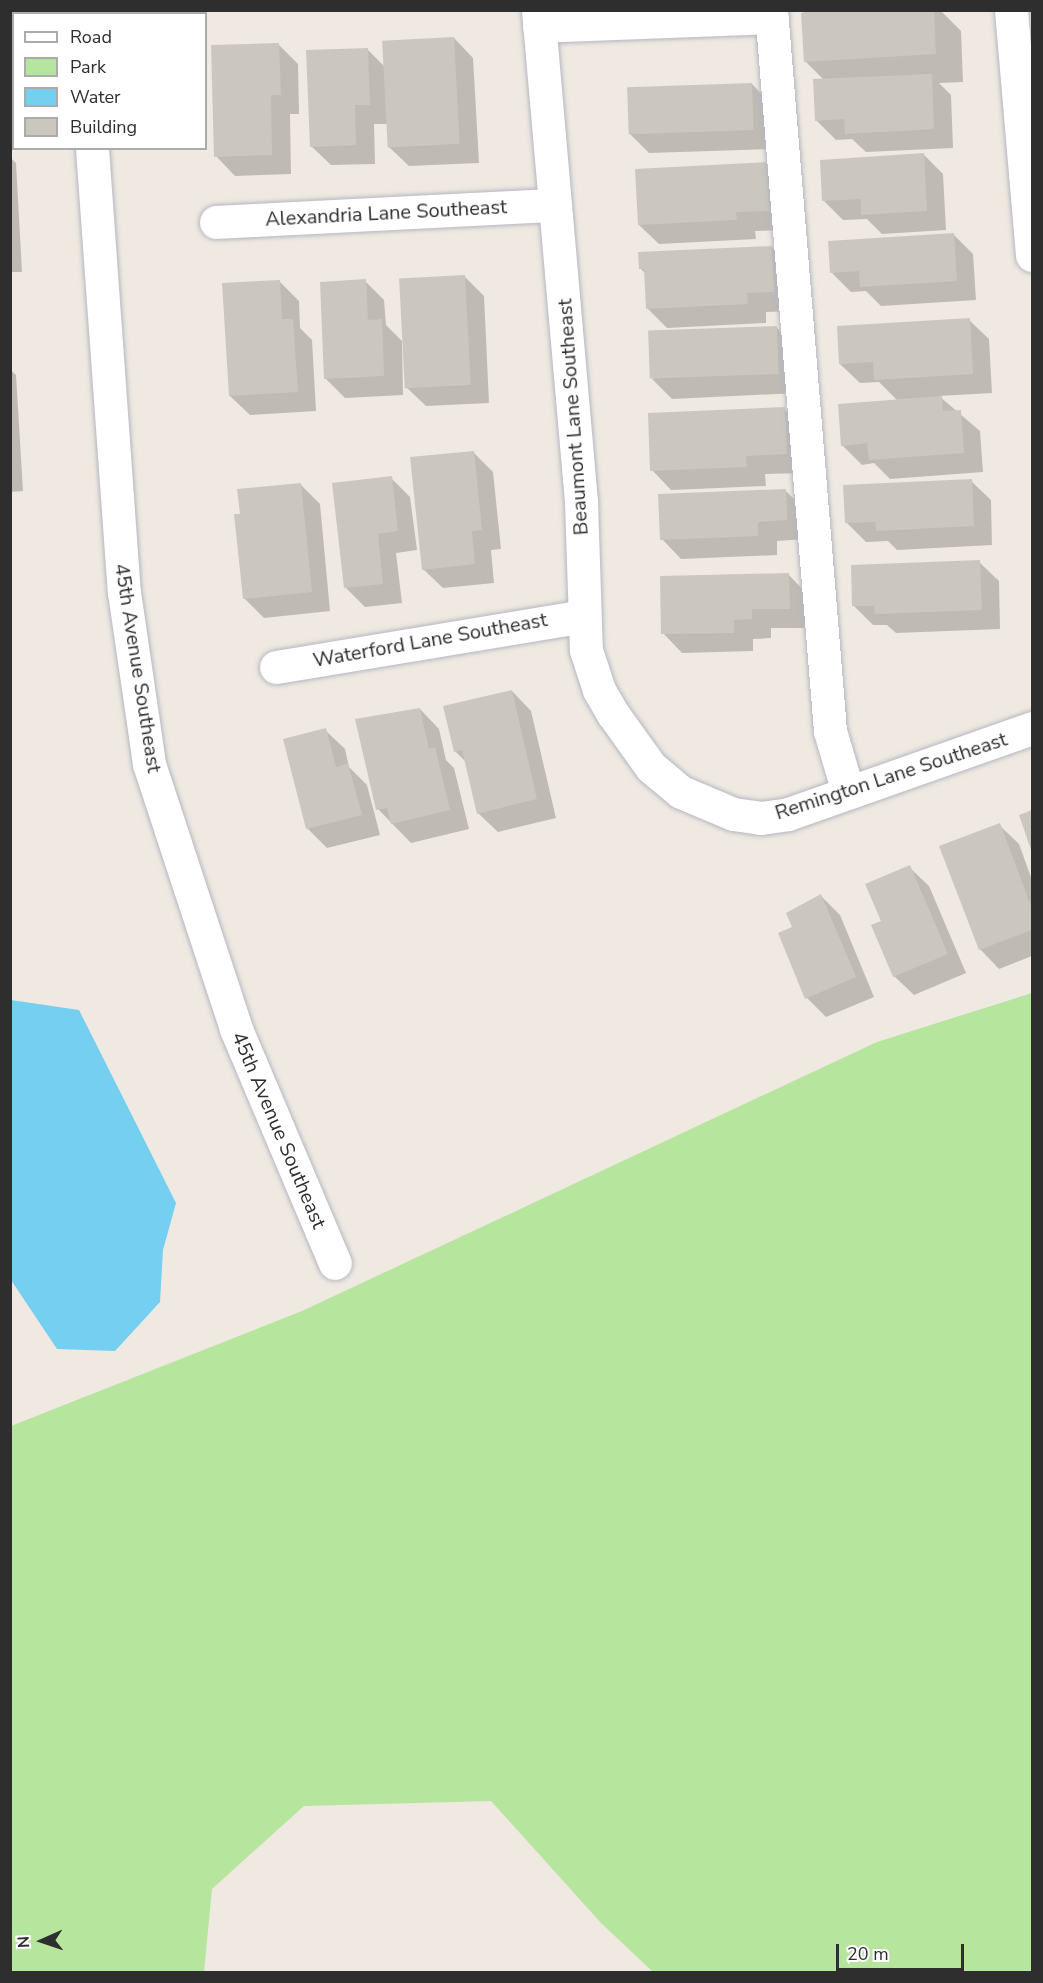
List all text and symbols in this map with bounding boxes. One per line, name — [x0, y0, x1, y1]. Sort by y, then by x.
legend — [12, 12, 207, 150]
text: Road — [70, 25, 112, 49]
text: Park — [70, 55, 106, 79]
text: Water — [70, 85, 121, 109]
text: Building — [70, 115, 137, 139]
street label: Alexandria Lane Southeast — [265, 195, 507, 231]
street label: Beaumont Lane Southeast — [553, 298, 593, 536]
street label: 45th Avenue Southeast — [110, 562, 166, 774]
street label: Waterford Lane Southeast — [311, 608, 549, 672]
street label: Remington Lane Southeast — [772, 727, 1010, 825]
street label: 45th Avenue Southeast — [227, 1028, 331, 1232]
north arrow — [12, 1911, 72, 1971]
scale bar — [839, 1932, 966, 1970]
text: N — [13, 1935, 35, 1948]
text: 20 m — [847, 1942, 889, 1966]

